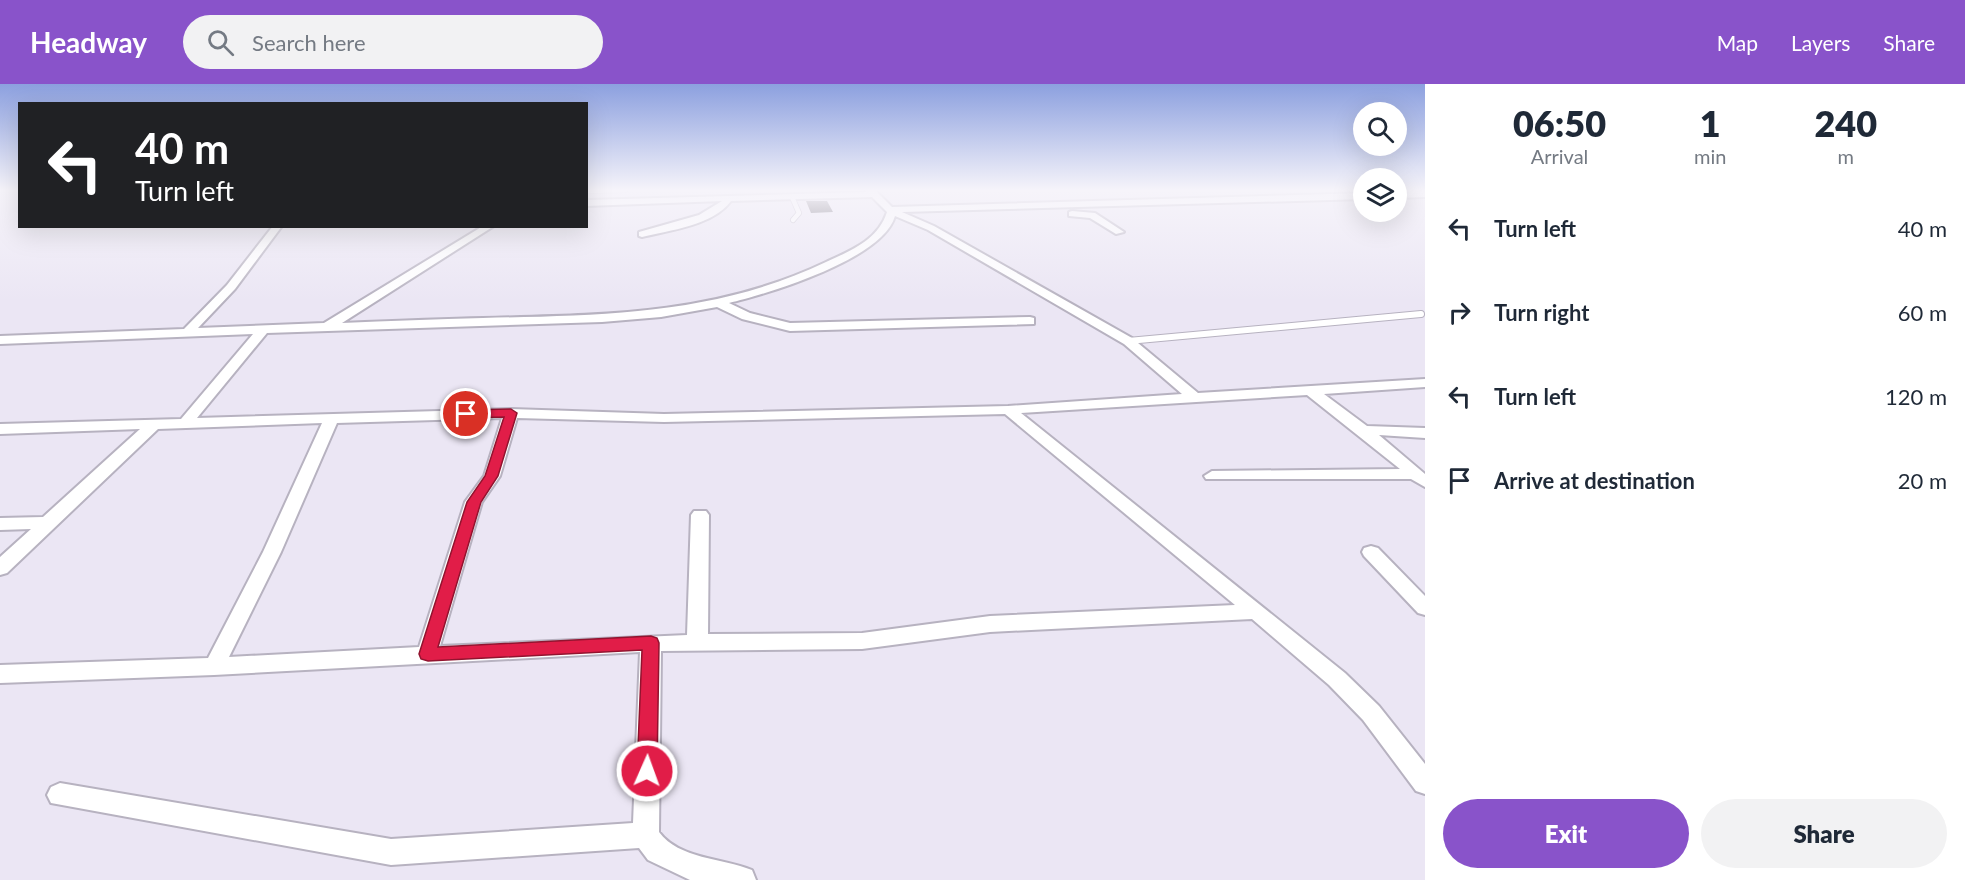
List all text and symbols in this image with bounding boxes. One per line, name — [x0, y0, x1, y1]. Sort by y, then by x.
search box — [183, 15, 603, 69]
text: Headway — [30, 25, 147, 59]
icon: search — [204, 26, 237, 59]
text: Search here — [252, 29, 366, 56]
text: Map — [1717, 30, 1758, 55]
text: Layers — [1791, 30, 1850, 55]
text: Share — [1883, 30, 1935, 55]
text: 06:50 — [1513, 101, 1606, 145]
text: 1 — [1700, 101, 1721, 145]
text: 240 — [1814, 101, 1877, 145]
map controls — [1353, 102, 1407, 222]
button: search — [1353, 102, 1407, 156]
text: 40 m — [135, 123, 229, 173]
icon: left — [36, 126, 114, 204]
text: Arrival — [1531, 144, 1588, 168]
text: min — [1694, 144, 1726, 168]
text: m — [1837, 144, 1854, 168]
button: layers — [1353, 168, 1407, 222]
text: Turn left — [135, 174, 234, 207]
icon: left — [1443, 212, 1476, 245]
text: Turn left — [1494, 215, 1576, 242]
text: 40 m — [1898, 215, 1947, 242]
icon: right — [1443, 296, 1476, 329]
text: Turn right — [1494, 299, 1589, 326]
text: 60 m — [1898, 299, 1947, 326]
icon: left — [1443, 380, 1476, 413]
text: Turn left — [1494, 383, 1576, 410]
text: 120 m — [1885, 383, 1947, 410]
pin — [440, 388, 491, 439]
icon: arrive — [449, 397, 482, 430]
icon: arrive — [1443, 464, 1476, 497]
text: Arrive at destination — [1494, 467, 1695, 494]
text: 20 m — [1898, 467, 1947, 494]
position arrow — [615, 739, 679, 803]
button: Exit — [1443, 799, 1689, 868]
button: Share — [1701, 799, 1947, 868]

